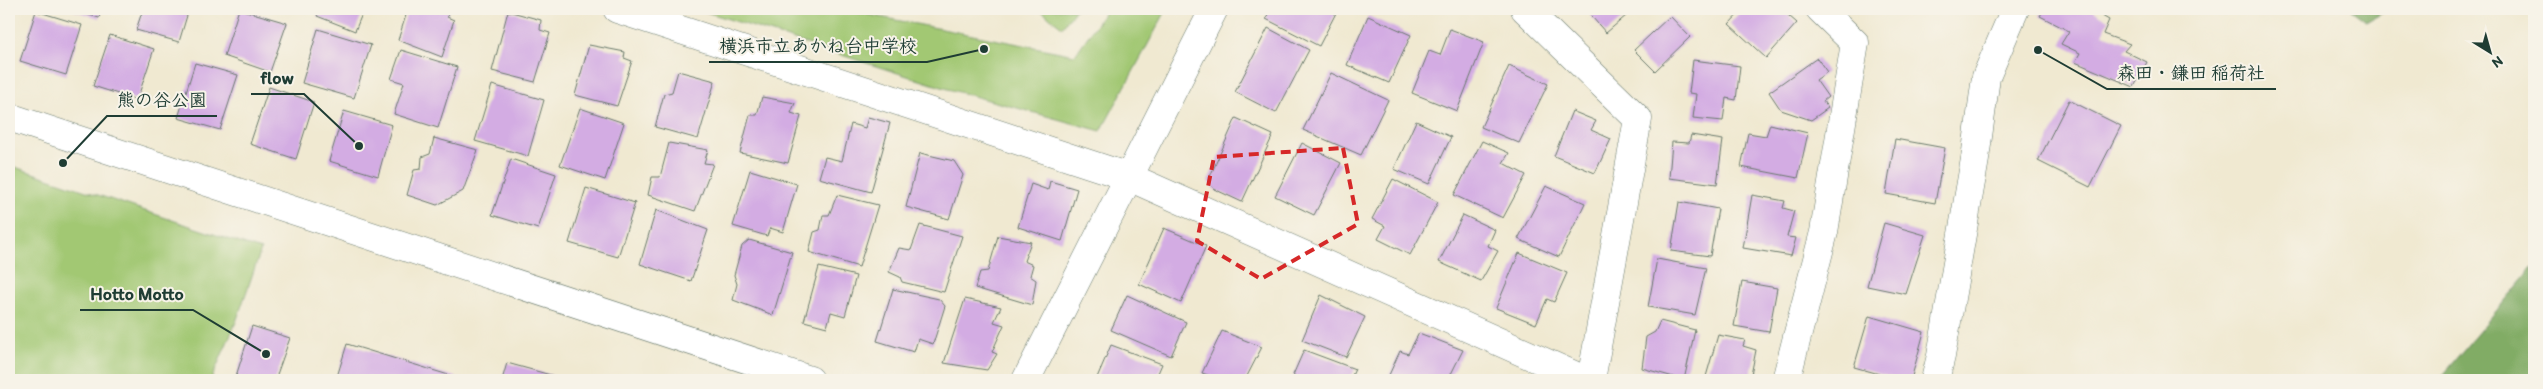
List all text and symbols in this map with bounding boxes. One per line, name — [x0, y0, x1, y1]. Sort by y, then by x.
north arrow — [2466, 28, 2516, 78]
callout: 横浜市立あかね台中学校 — [709, 29, 927, 62]
text: 横浜市立あかね台中学校 — [719, 35, 917, 57]
text: N — [2489, 52, 2506, 72]
callout: 森田・鎌田 稲荷社 — [2107, 56, 2276, 89]
callout: flow — [251, 61, 304, 94]
text: 森田・鎌田 稲荷社 — [2117, 62, 2265, 84]
text: flow — [260, 67, 294, 89]
callout: 熊の谷公園 — [107, 83, 217, 116]
text: 熊の谷公園 — [117, 89, 207, 111]
callout: Hotto Motto — [80, 277, 193, 310]
text: Hotto Motto — [90, 283, 184, 305]

